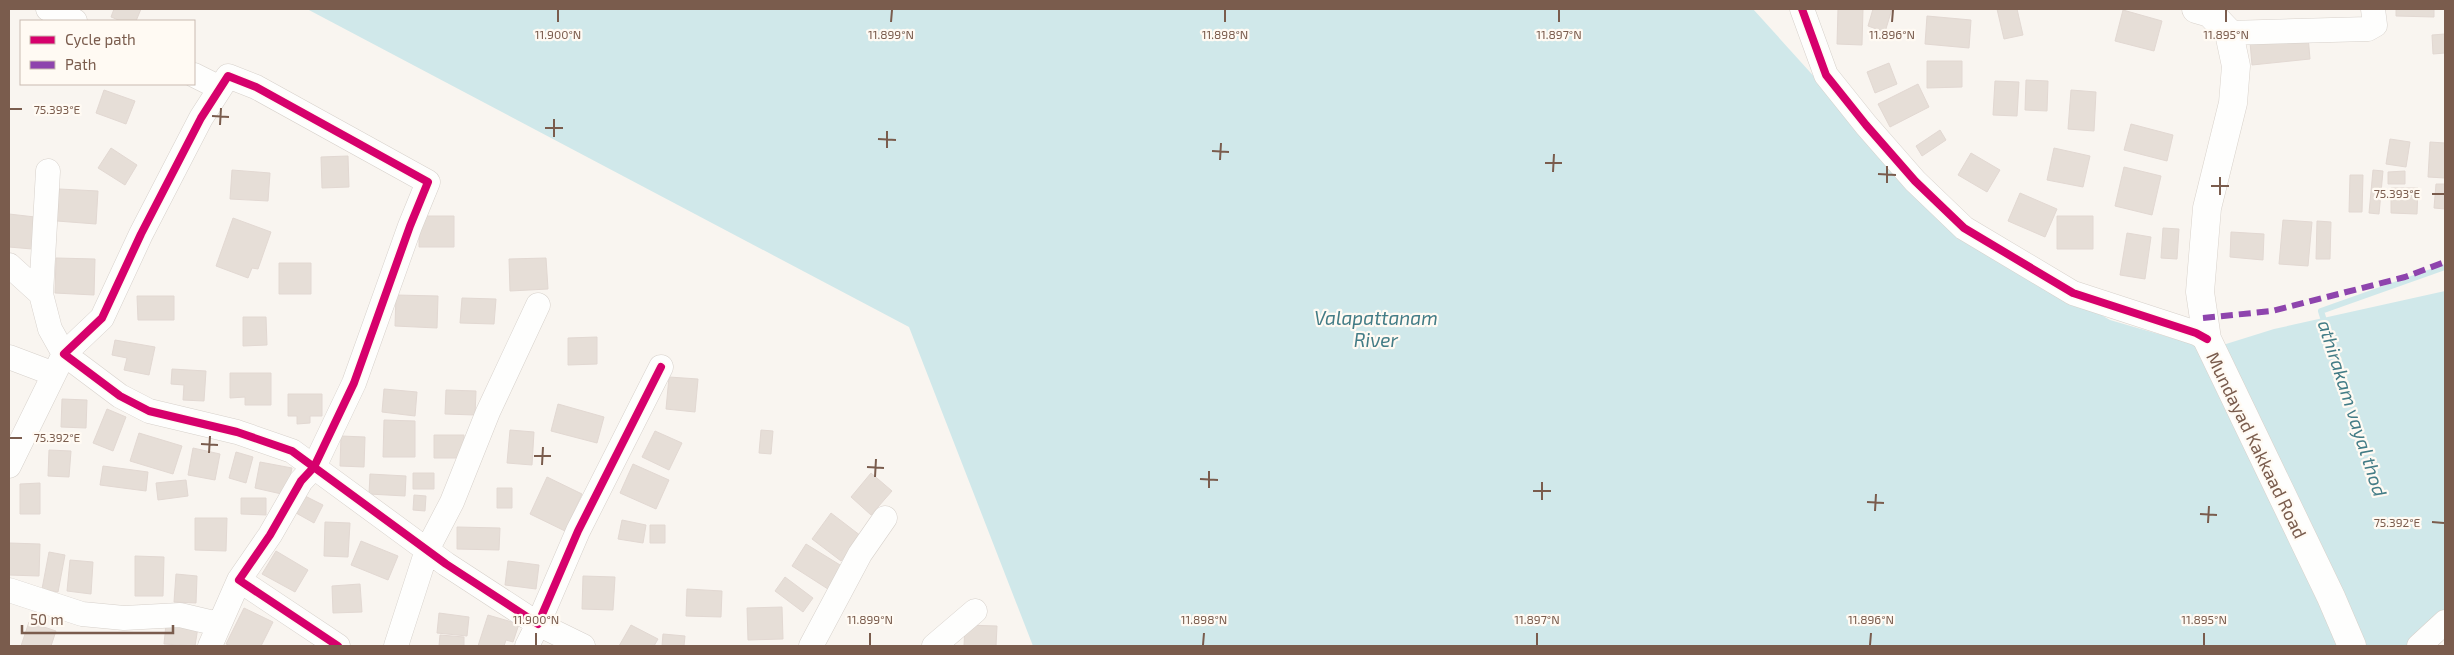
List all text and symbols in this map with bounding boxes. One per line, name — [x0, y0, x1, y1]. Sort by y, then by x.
legend — [20, 20, 195, 85]
text: 11.900°N — [535, 27, 581, 41]
text: 11.899°N — [868, 27, 914, 41]
text: 11.898°N — [1202, 27, 1248, 41]
text: 11.897°N — [1536, 27, 1582, 41]
text: 11.896°N — [1869, 27, 1915, 41]
text: 11.895°N — [2203, 27, 2249, 41]
text: Cycle path — [65, 30, 136, 48]
text: Path — [65, 55, 96, 73]
text: 75.393°E — [34, 102, 81, 116]
text: 75.393°E — [2374, 186, 2421, 200]
water label: Valapattanam River — [1314, 306, 1438, 351]
water label: athirakam vayal thod — [2313, 317, 2392, 499]
street label: Mundayad Kakkaad Road — [2202, 348, 2312, 542]
text: 75.392°E — [34, 430, 81, 444]
text: 75.392°E — [2374, 515, 2421, 529]
scale bar — [22, 602, 174, 634]
text: 50 m — [30, 610, 64, 628]
text: 11.900°N — [513, 612, 559, 626]
text: 11.899°N — [847, 612, 893, 626]
text: 11.898°N — [1181, 612, 1227, 626]
text: 11.897°N — [1514, 612, 1560, 626]
text: 11.896°N — [1848, 612, 1894, 626]
text: 11.895°N — [2181, 612, 2227, 626]

